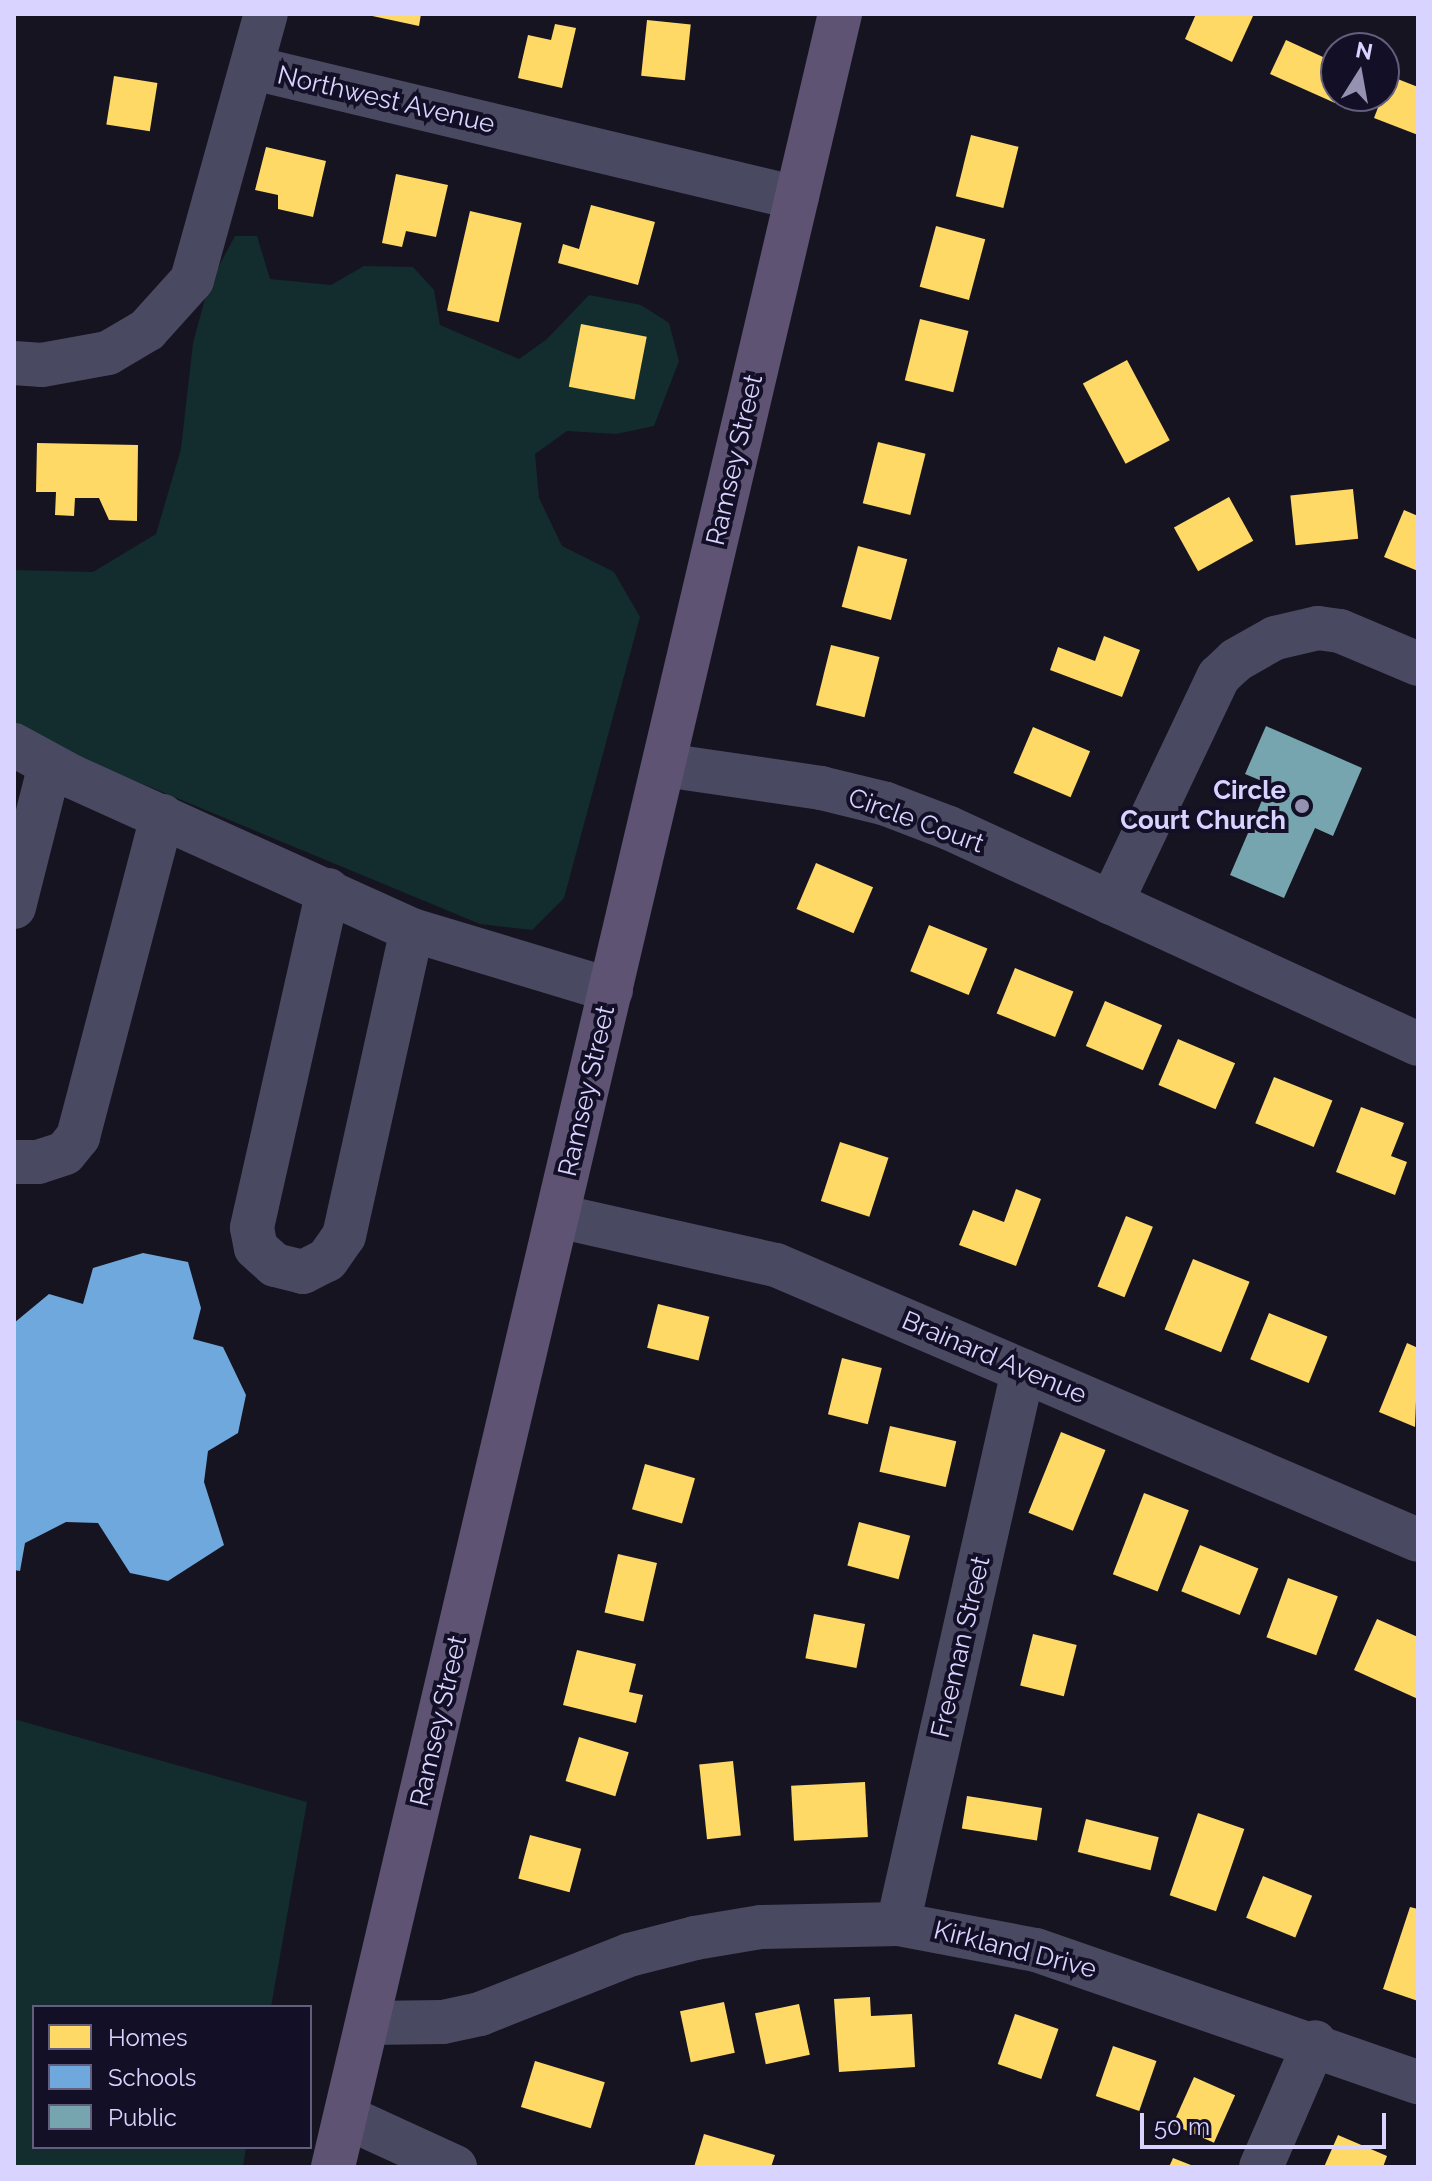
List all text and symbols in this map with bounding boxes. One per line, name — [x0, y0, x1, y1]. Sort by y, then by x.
north arrow — [1320, 32, 1400, 112]
text: N — [1353, 36, 1375, 65]
street label: Northwest Avenue — [274, 60, 498, 140]
street label: Ramsey Street — [700, 371, 770, 549]
place label: Circle Court Church — [1120, 775, 1286, 836]
street label: Circle Court — [844, 782, 988, 860]
marker: Circle Court Church — [1293, 797, 1311, 815]
street label: Ramsey Street — [552, 1002, 622, 1180]
street label: Brainard Avenue — [897, 1305, 1091, 1411]
street label: Freeman Street — [925, 1553, 997, 1741]
street label: Ramsey Street — [404, 1632, 474, 1810]
street label: Kirkland Drive — [930, 1915, 1100, 1985]
legend — [32, 2005, 312, 2149]
text: Homes — [108, 2023, 188, 2052]
text: Schools — [108, 2063, 196, 2092]
scale bar — [1144, 2097, 1390, 2147]
text: Public — [108, 2103, 177, 2132]
text: 50 m — [1154, 2112, 1210, 2141]

